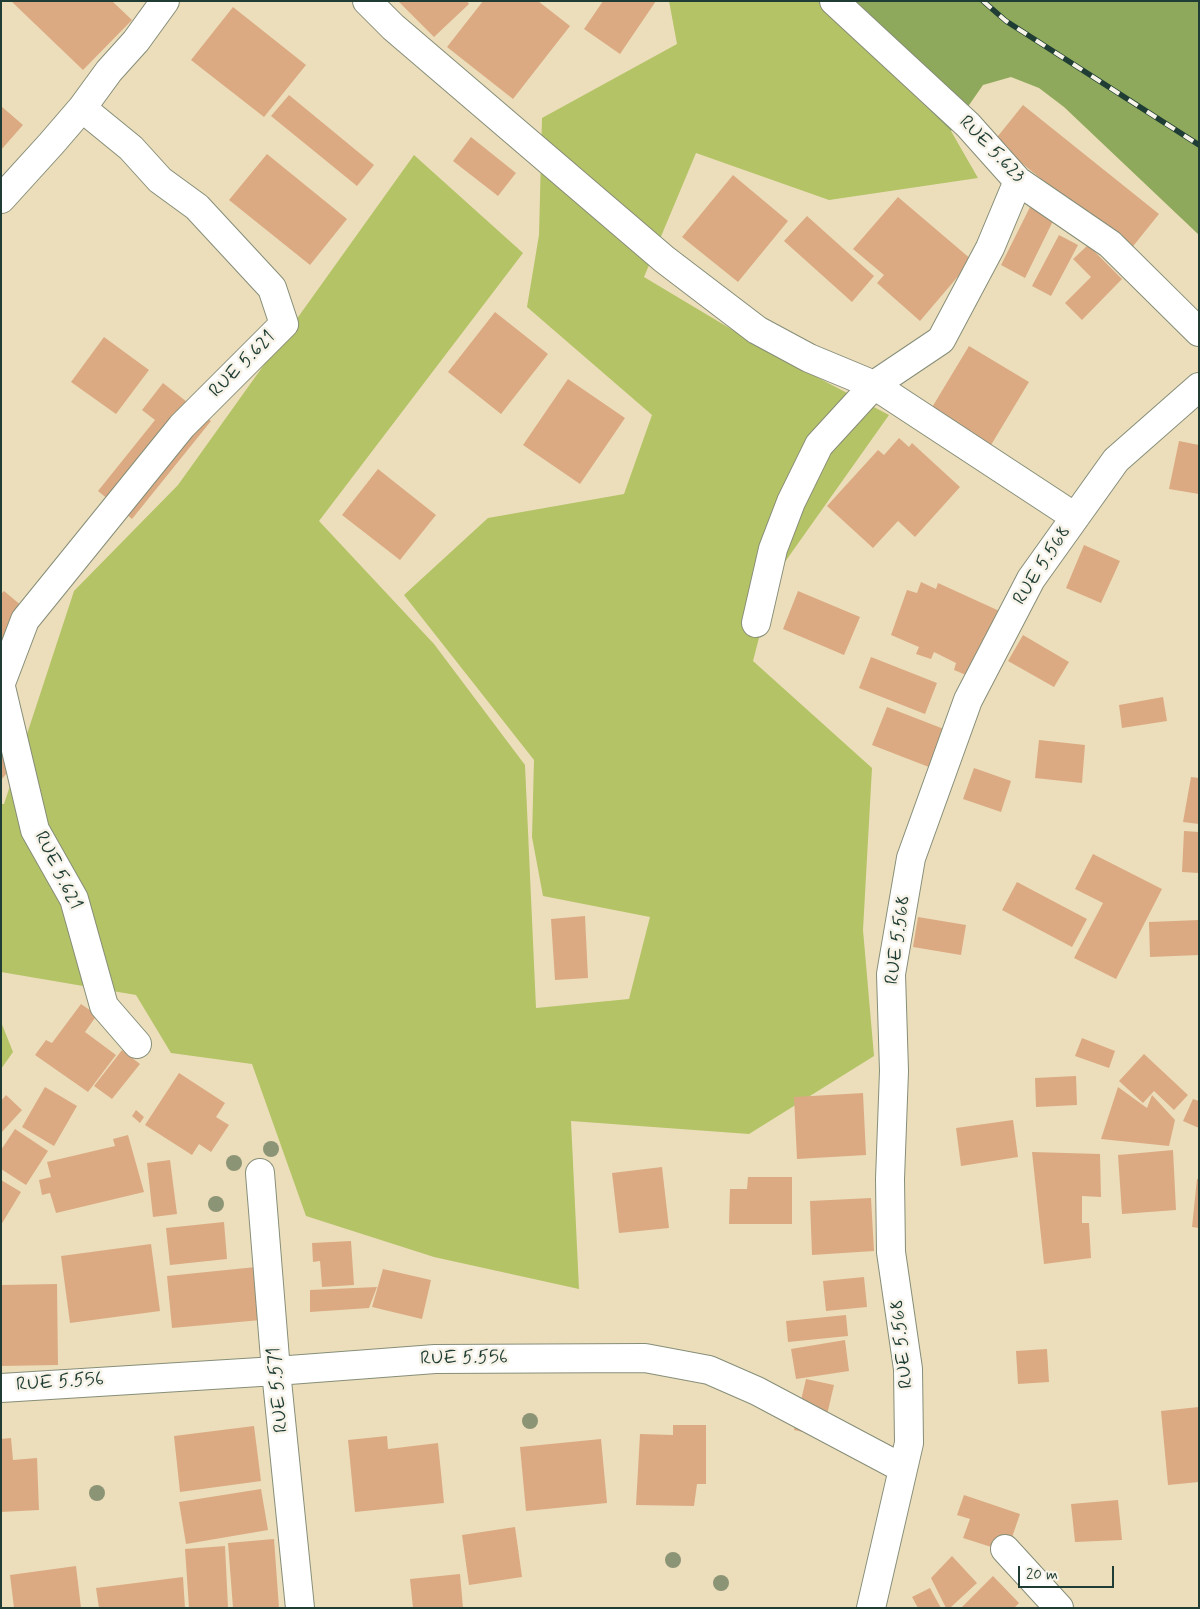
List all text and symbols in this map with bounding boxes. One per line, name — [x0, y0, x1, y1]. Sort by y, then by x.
street label: RUE 5.623 — [953, 112, 1029, 188]
street label: RUE 5.621 — [205, 327, 281, 403]
street label: RUE 5.568 — [1009, 522, 1077, 610]
street label: RUE 5.621 — [28, 828, 86, 914]
street label: RUE 5.568 — [881, 894, 917, 986]
street label: RUE 5.568 — [887, 1298, 919, 1390]
street label: RUE 5.571 — [264, 1346, 294, 1434]
street label: RUE 5.556 — [420, 1347, 508, 1371]
street label: RUE 5.556 — [15, 1369, 105, 1397]
scale bar — [1020, 1556, 1116, 1588]
text: 20 m — [1026, 1565, 1058, 1585]

